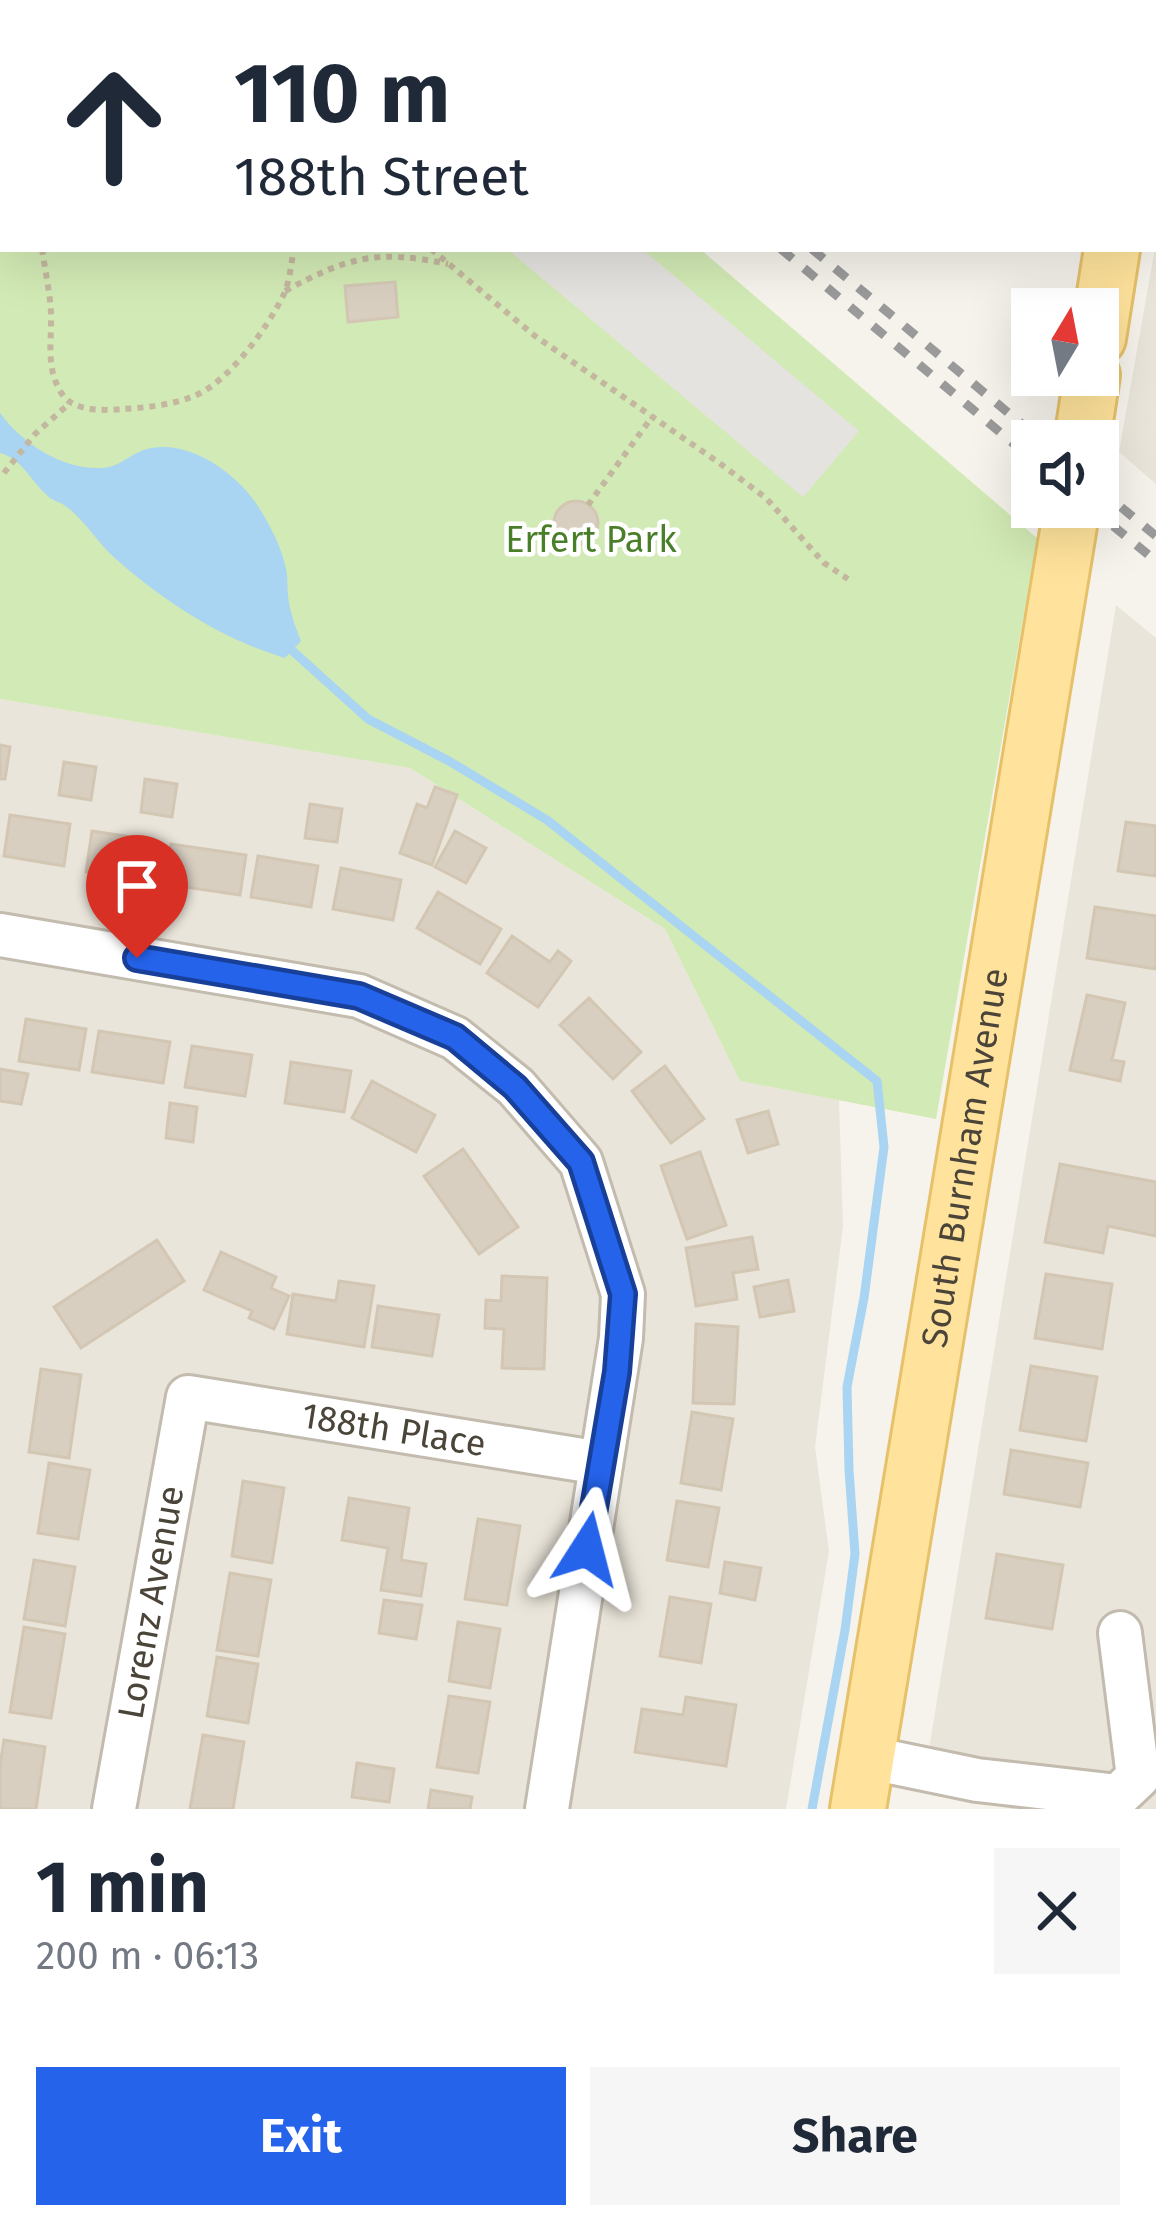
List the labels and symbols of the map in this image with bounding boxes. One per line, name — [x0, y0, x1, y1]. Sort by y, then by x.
north arrow — [1011, 288, 1119, 396]
park label: Erfert Park — [505, 518, 677, 562]
pin — [86, 835, 188, 958]
street label: South Burnham Avenue — [912, 965, 1018, 1351]
street label: 188th Place — [299, 1394, 489, 1466]
street label: Lorenz Avenue — [109, 1482, 194, 1723]
position arrow — [524, 1486, 650, 1612]

